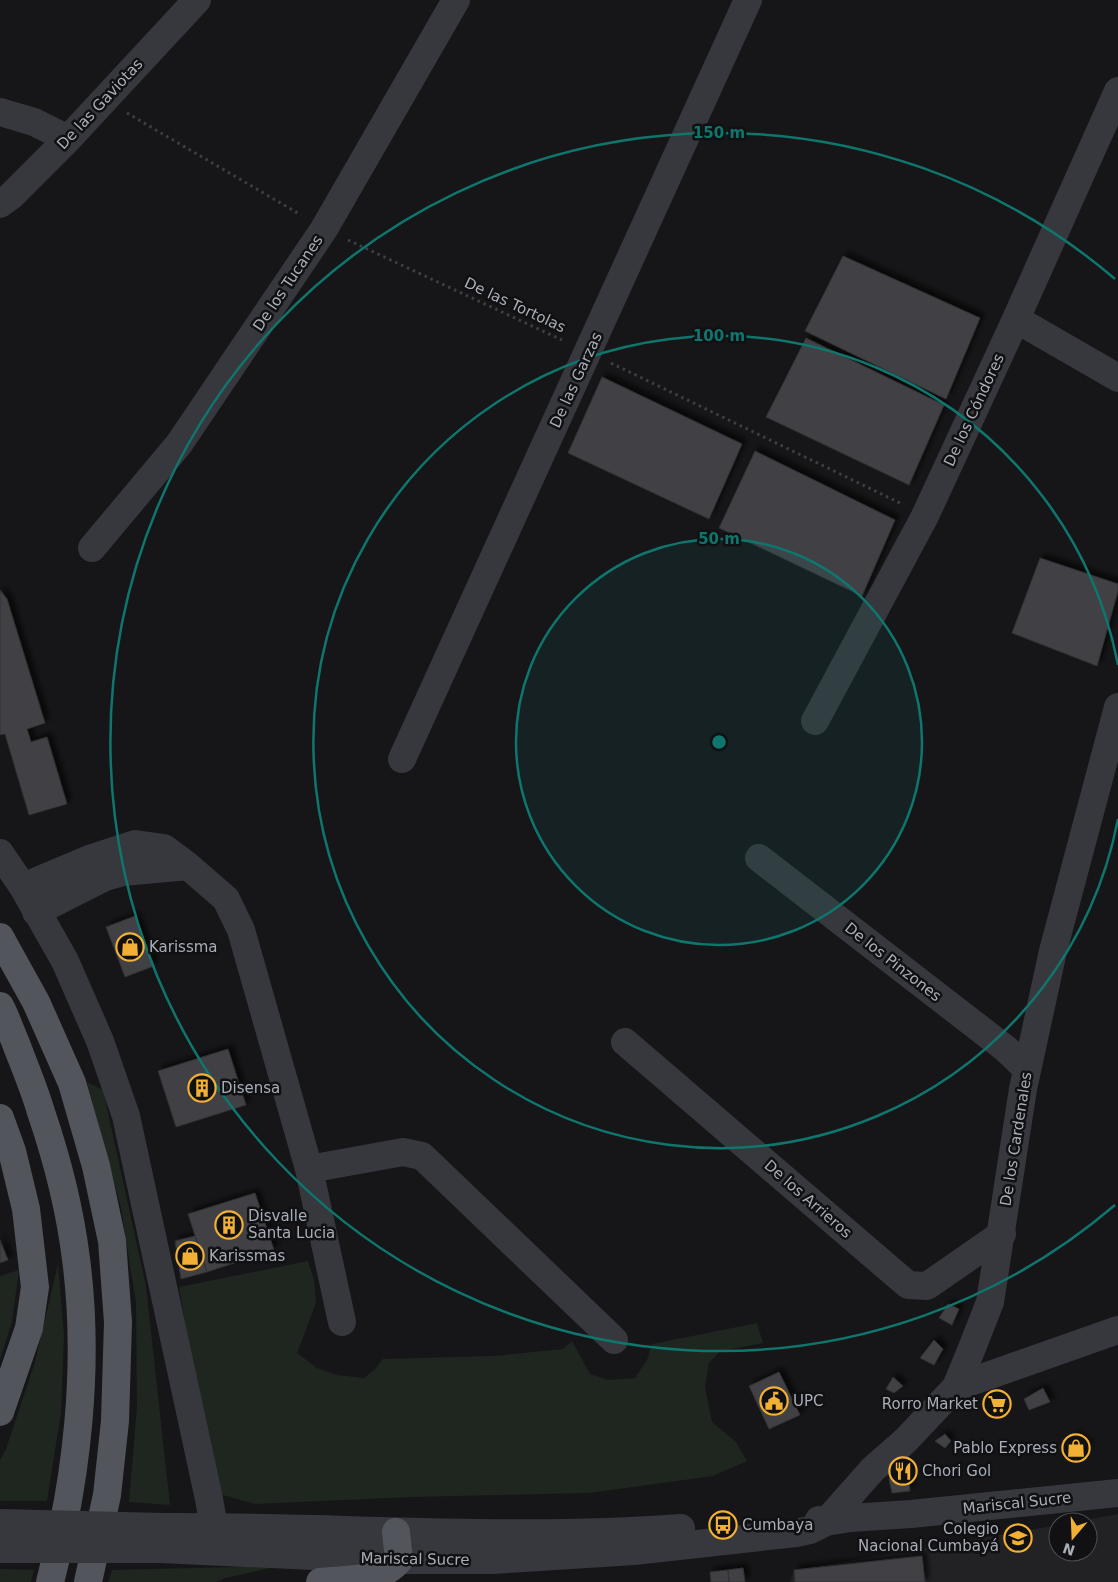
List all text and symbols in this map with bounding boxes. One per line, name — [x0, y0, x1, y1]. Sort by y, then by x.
street label: De las Gaviotas — [53, 55, 147, 153]
text: 150 m — [693, 124, 745, 142]
street label: De los Tucanes — [249, 231, 327, 334]
street label: De las Tortolas — [461, 274, 569, 336]
text: 100 m — [693, 327, 745, 345]
street label: De las Garzas — [546, 329, 606, 431]
street label: De los Cóndores — [940, 351, 1008, 469]
text: 50 m — [698, 530, 740, 548]
centre of rings — [710, 733, 728, 751]
street label: De los Pinzones — [841, 919, 945, 1005]
shop icon: Karissma — [115, 932, 145, 962]
place label: Karissma — [149, 938, 218, 956]
street label: De los Cardenales — [996, 1070, 1036, 1207]
building icon: Disensa — [187, 1073, 217, 1103]
place label: Disensa — [221, 1079, 280, 1097]
street label: De los Arrieros — [761, 1156, 856, 1242]
place label: Disvalle Santa Lucia — [248, 1207, 335, 1242]
building icon: Disvalle Santa Lucia — [214, 1210, 244, 1240]
shop icon: Karissmas — [175, 1241, 205, 1271]
place label: Karissmas — [209, 1247, 286, 1265]
public building icon: UPC — [759, 1386, 789, 1416]
supermarket icon: Rorro Market — [982, 1389, 1012, 1419]
place label: UPC — [793, 1392, 824, 1410]
place label: Rorro Market — [882, 1395, 978, 1413]
shop icon: Pablo Express — [1061, 1433, 1091, 1463]
place label: Pablo Express — [953, 1439, 1057, 1457]
restaurant icon: Chori Gol — [888, 1456, 918, 1486]
place label: Chori Gol — [922, 1462, 991, 1480]
street label: Mariscal Sucre — [962, 1488, 1072, 1518]
bus stop icon: Cumbaya — [708, 1510, 738, 1540]
north arrow — [1048, 1512, 1098, 1562]
place label: Cumbaya — [742, 1516, 813, 1534]
place label: Colegio Nacional Cumbayá — [858, 1520, 999, 1555]
school or university icon: Colegio Nacional Cumbayá — [1003, 1523, 1033, 1553]
text: N — [1061, 1540, 1077, 1559]
street label: Mariscal Sucre — [360, 1549, 470, 1569]

